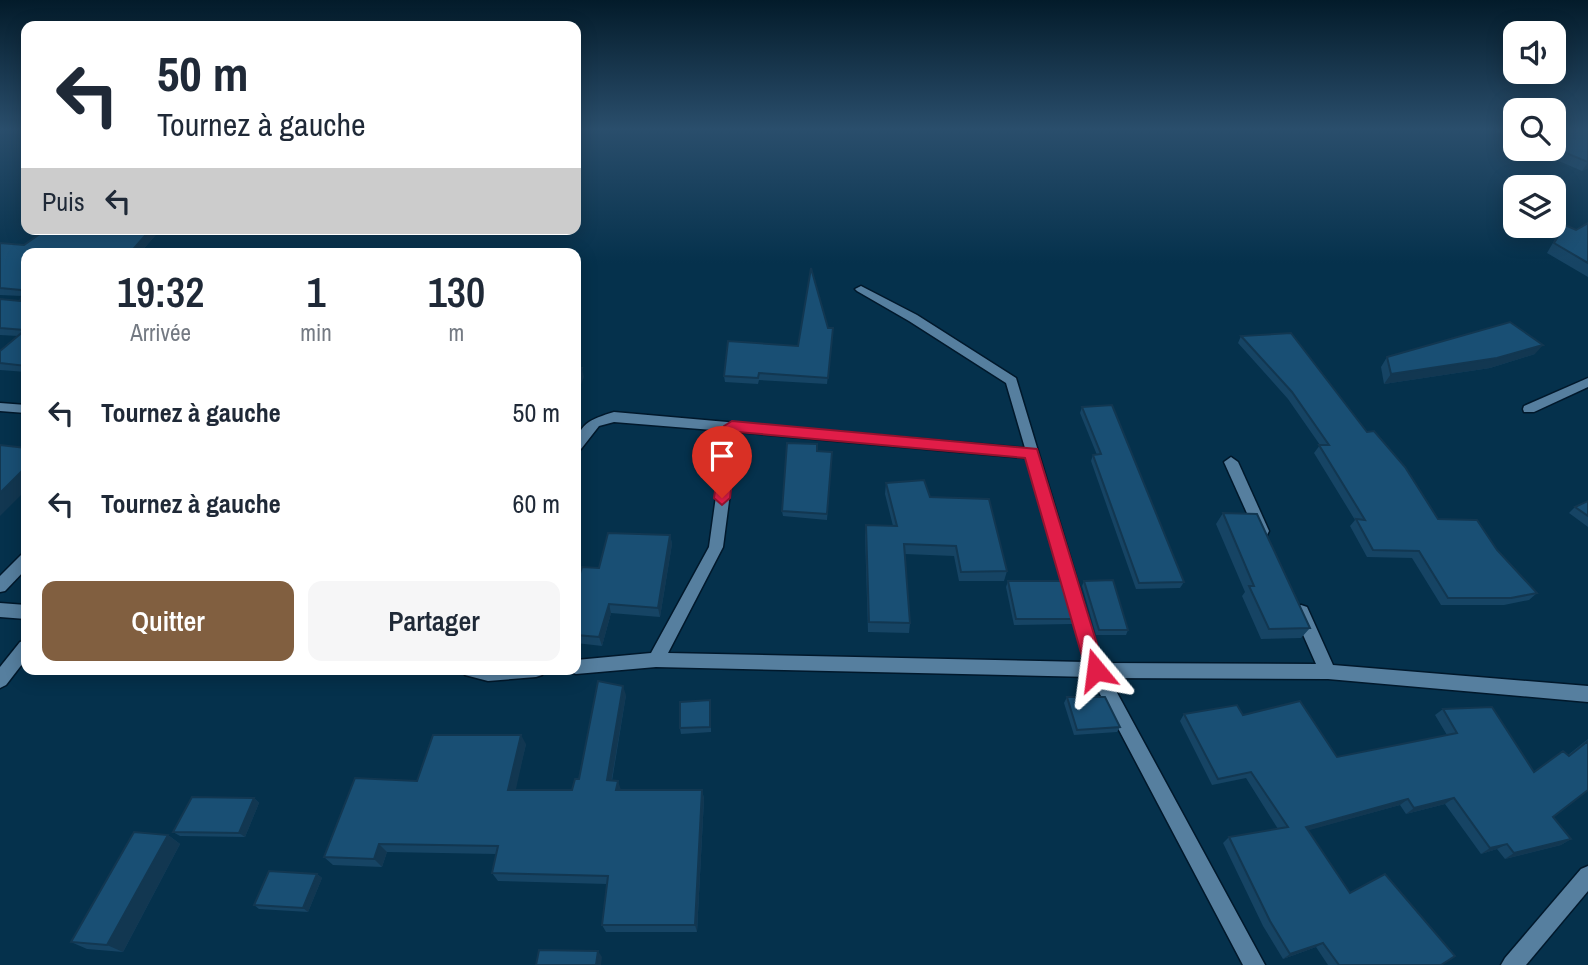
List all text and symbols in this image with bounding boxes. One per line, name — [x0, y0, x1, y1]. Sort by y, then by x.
map controls — [1503, 21, 1566, 238]
button: sound — [1503, 21, 1566, 84]
text: 50 m — [157, 40, 249, 106]
icon: left — [42, 49, 133, 140]
button: search — [1503, 98, 1566, 161]
text: Tournez à gauche — [157, 103, 366, 146]
button: layers — [1503, 175, 1566, 238]
icon: left — [99, 182, 137, 220]
text: Puis — [42, 184, 85, 219]
text: 19:32 — [117, 264, 204, 320]
text: 1 — [306, 264, 326, 320]
text: 130 — [428, 264, 485, 320]
text: Arrivée — [130, 317, 191, 348]
text: min — [300, 317, 332, 348]
text: m — [449, 317, 464, 348]
icon: left — [42, 394, 80, 432]
text: Tournez à gauche — [101, 395, 281, 430]
text: 50 m — [513, 395, 560, 430]
pin — [692, 426, 752, 498]
icon: arrive — [703, 437, 741, 475]
icon: left — [42, 485, 80, 523]
text: Tournez à gauche — [101, 486, 281, 521]
text: 60 m — [513, 486, 560, 521]
button: Quitter — [42, 581, 294, 661]
button: Partager — [308, 581, 560, 661]
position arrow — [1059, 633, 1133, 707]

